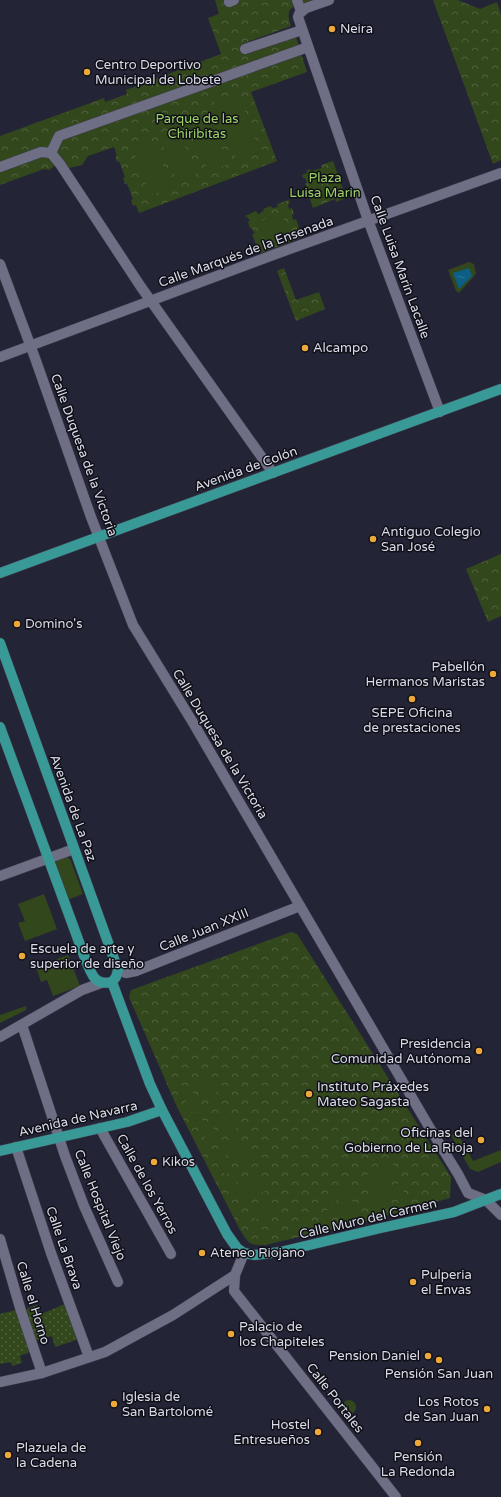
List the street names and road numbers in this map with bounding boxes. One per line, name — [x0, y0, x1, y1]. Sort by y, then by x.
street label: Calle Luisa Marín Lacalle — [367, 193, 433, 341]
street label: Calle Marqués de la Ensenada — [157, 213, 335, 291]
street label: Calle Duquesa de la Victoria — [47, 372, 121, 538]
street label: Avenida de Colón — [192, 443, 300, 495]
street label: Calle Duquesa de la Victoria — [169, 666, 271, 822]
street label: Avenida de La Paz — [46, 752, 100, 864]
street label: Calle Juan XXIII — [157, 905, 251, 955]
street label: Avenida de Navarra — [17, 1098, 139, 1140]
street label: Calle de los Yerros — [113, 1131, 181, 1237]
street label: Calle Hospital Viejo — [70, 1147, 130, 1263]
street label: Calle Muro del Carmen — [298, 1195, 438, 1243]
street label: Calle La Brava — [42, 1204, 86, 1292]
street label: Calle el Horno — [13, 1260, 53, 1346]
street label: Calle Portales — [303, 1360, 367, 1436]

